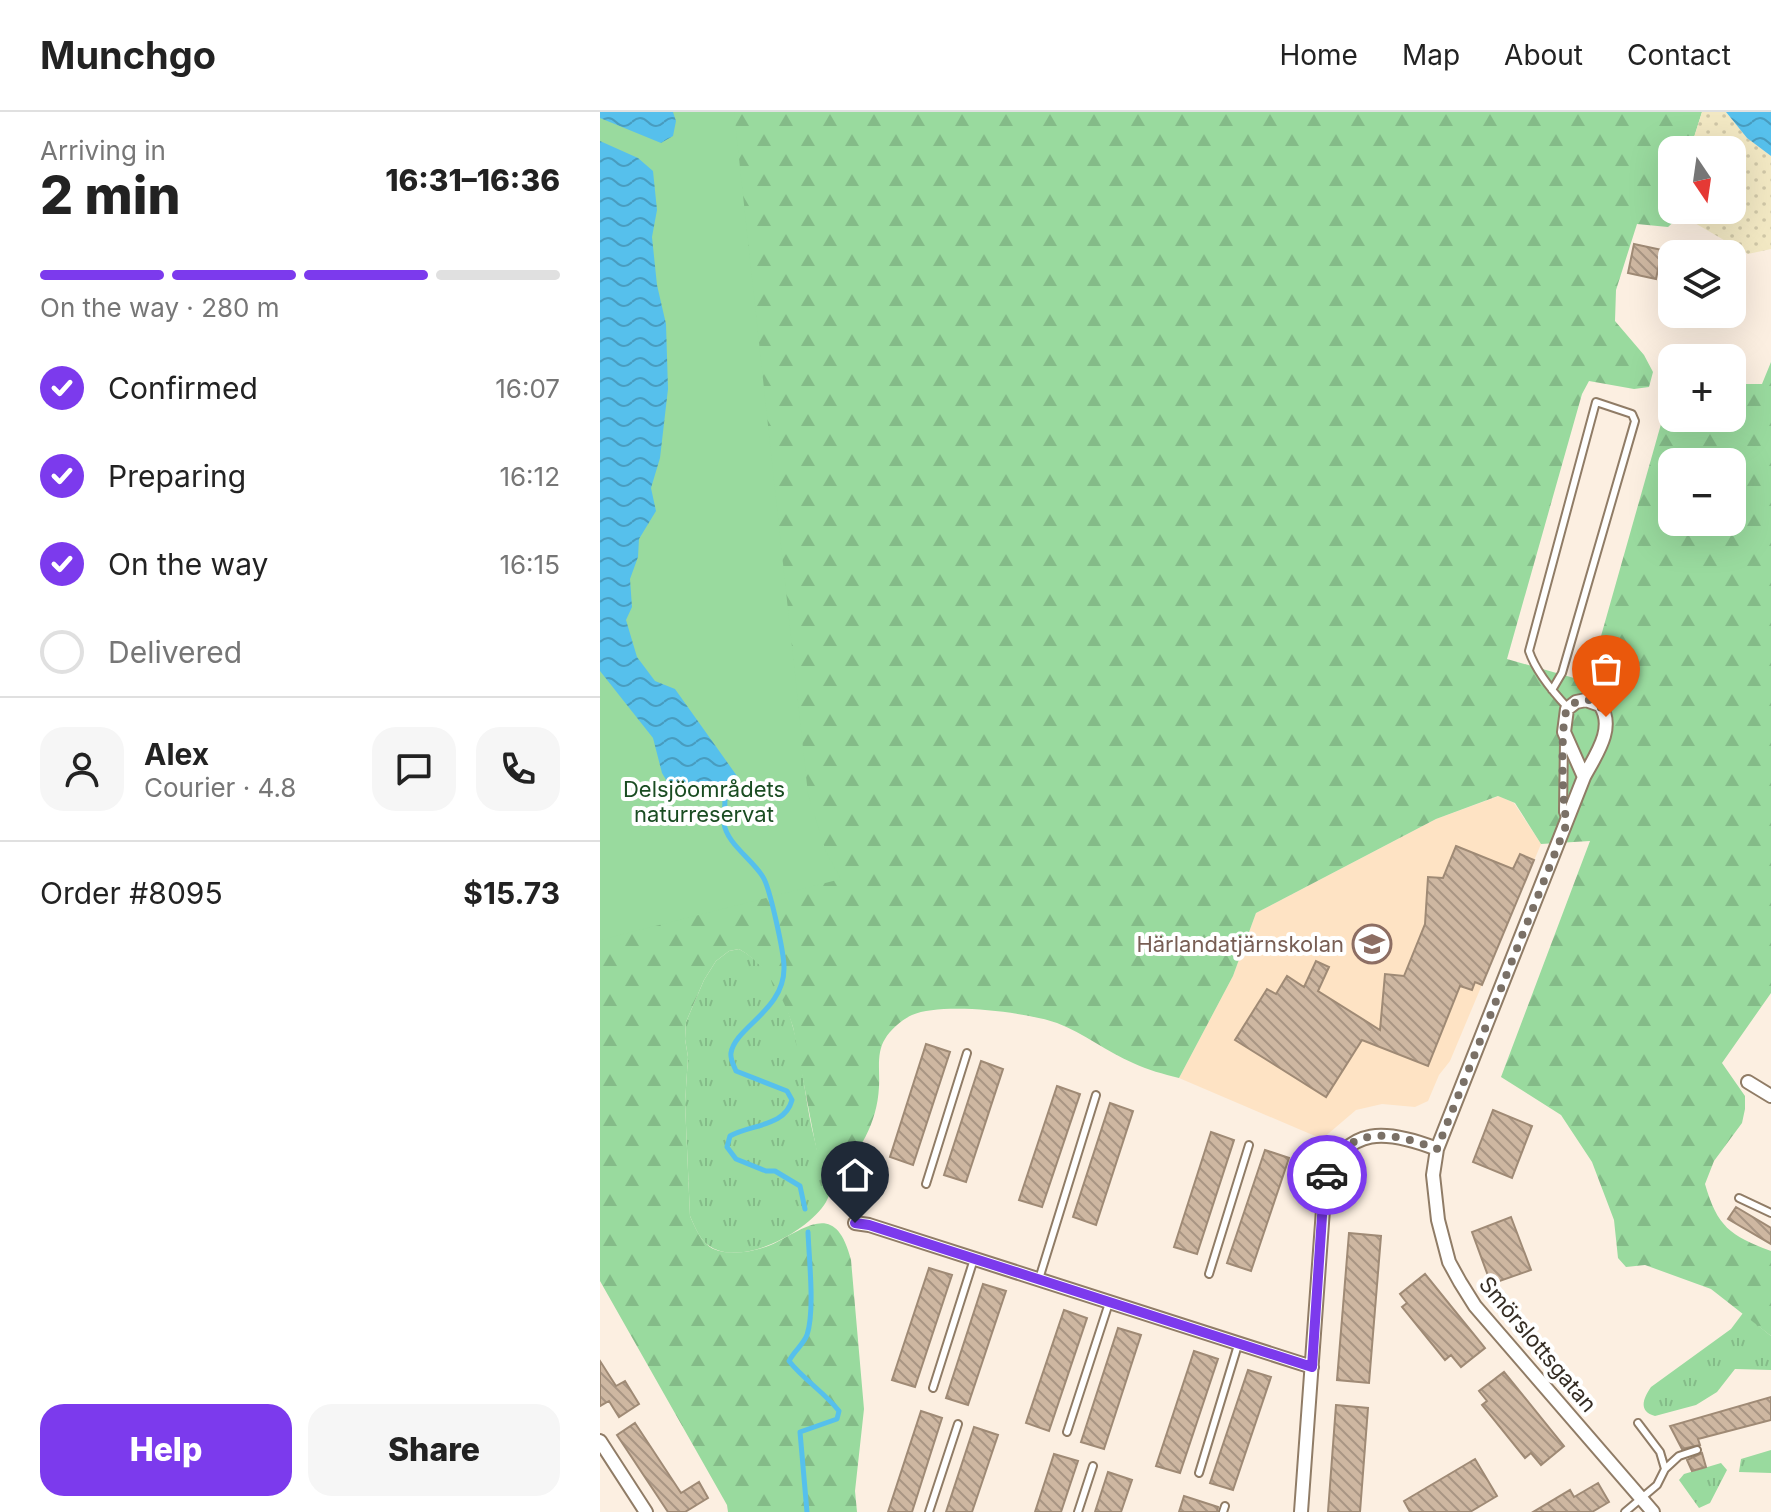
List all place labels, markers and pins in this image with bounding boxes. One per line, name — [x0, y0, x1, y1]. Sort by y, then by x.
pin — [1572, 635, 1640, 717]
school or university icon: Härlandatjärnskolan — [1351, 923, 1393, 965]
place label: Härlandatjärnskolan — [1136, 931, 1344, 957]
pin — [821, 1141, 889, 1223]

